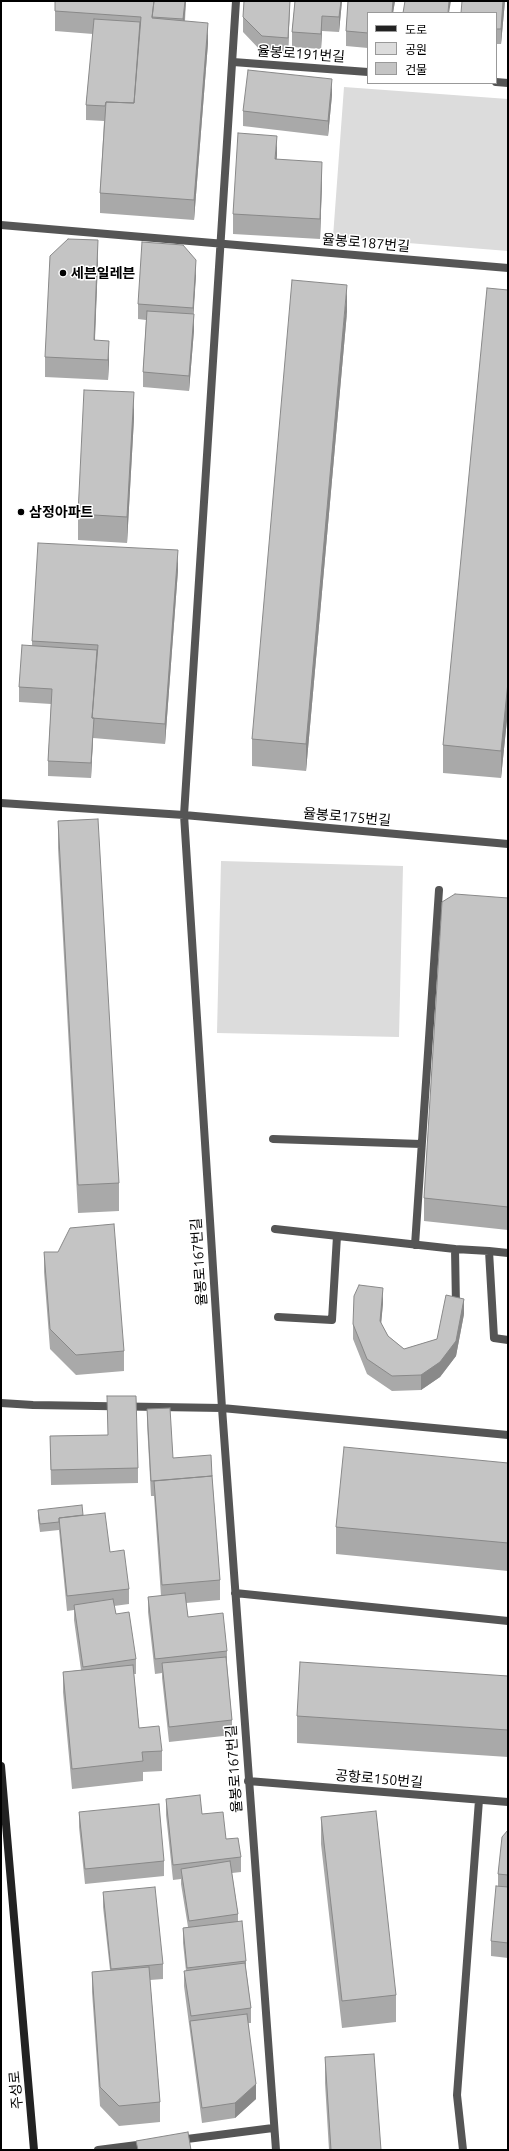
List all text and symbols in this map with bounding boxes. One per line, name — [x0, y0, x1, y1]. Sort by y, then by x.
legend — [367, 12, 497, 84]
text: 도로 — [405, 23, 427, 36]
street label: 율봉로191번길 — [256, 43, 346, 65]
text: 공원 — [405, 43, 427, 56]
text: 건물 — [405, 63, 427, 76]
street label: 율봉로187번길 — [321, 231, 411, 255]
place label: 세븐일레븐 — [71, 265, 135, 281]
marker: 세븐일레븐 — [58, 268, 68, 278]
place label: 삼정아파트 — [29, 504, 93, 520]
marker: 삼정아파트 — [16, 507, 26, 517]
street label: 율봉로175번길 — [302, 805, 392, 829]
street label: 율봉로167번길 — [188, 1217, 210, 1307]
street label: 율봉로167번길 — [223, 1724, 245, 1814]
street label: 공항로150번길 — [334, 1767, 424, 1791]
street label: 주성로 — [6, 2070, 26, 2110]

